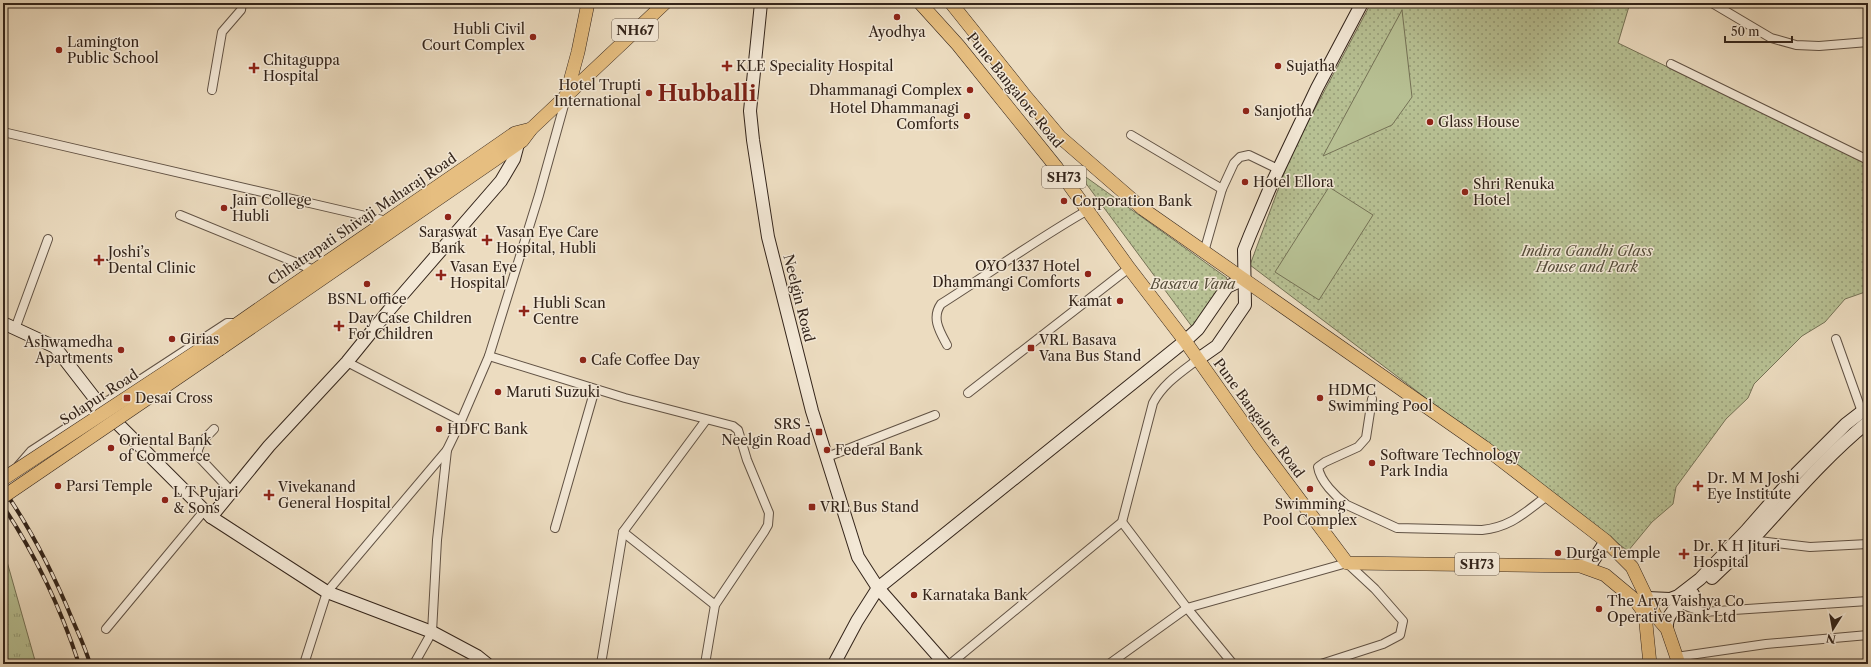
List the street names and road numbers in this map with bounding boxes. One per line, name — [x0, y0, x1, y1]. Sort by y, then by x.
road number: NH67 — [612, 19, 658, 41]
street label: Pune Bangalore Road — [963, 29, 1067, 152]
street label: Chhatrapati Shivaji Maharaj Road — [264, 149, 460, 289]
road number: SH73 — [1042, 166, 1086, 188]
street label: Neelgin Road — [779, 252, 819, 344]
street label: Pune Bangalore Road — [1210, 355, 1309, 482]
street label: Solapur Road — [56, 365, 142, 429]
road number: SH73 — [1455, 553, 1499, 575]

